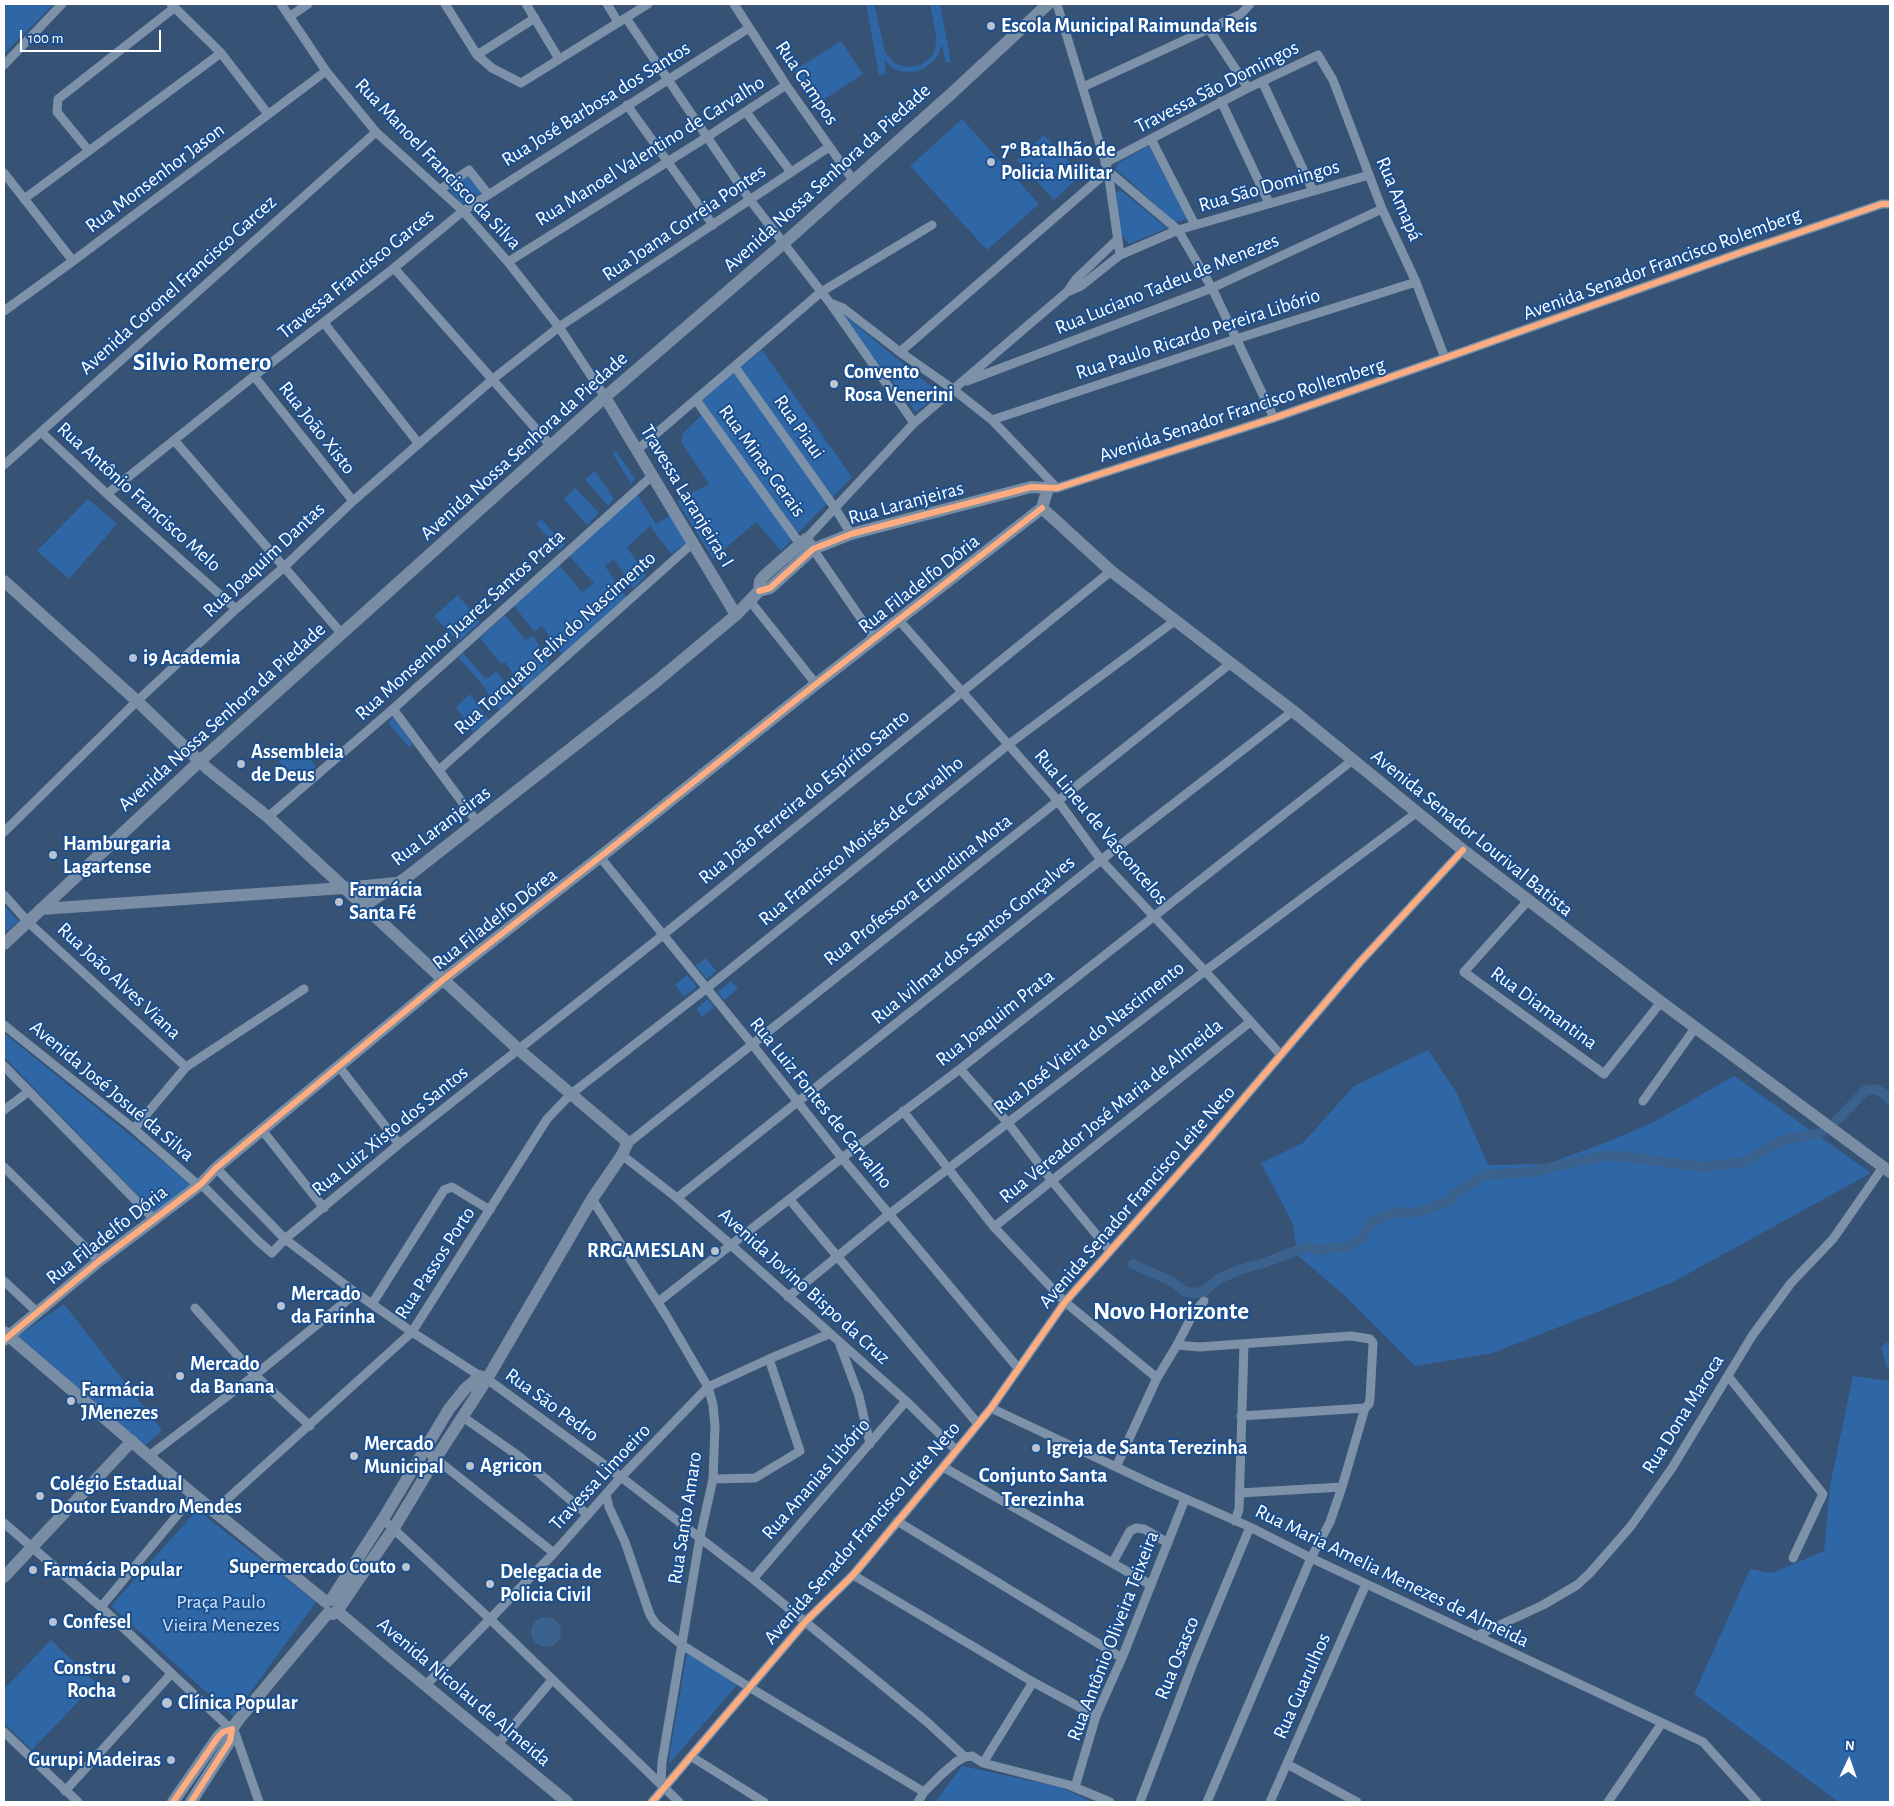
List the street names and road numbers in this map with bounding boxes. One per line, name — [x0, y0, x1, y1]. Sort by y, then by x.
street label: Travessa São Domingos — [1131, 35, 1303, 139]
street label: Rua José Barbosa dos Santos — [497, 36, 695, 172]
street label: Rua Campos — [770, 36, 844, 130]
street label: Rua Manoel Valentino de Carvalho — [531, 70, 769, 232]
street label: Rua Manoel Francisco da Silva — [350, 73, 526, 255]
street label: Avenida Nossa Senhora da Piedade — [718, 78, 936, 278]
street label: Rua Monsenhor Jason — [81, 118, 229, 238]
street label: Rua Amapá — [1370, 153, 1428, 245]
street label: Rua São Domingos — [1196, 154, 1342, 218]
street label: Rua Joana Correia Pontes — [598, 159, 770, 287]
street label: Avenida Coronel Francisco Garcez — [75, 190, 281, 380]
street label: Avenida Senador Francisco Rolemberg — [1519, 202, 1805, 326]
street label: Travessa Francisco Garces — [273, 203, 439, 345]
street label: Rua Luciano Tadeu de Menezes — [1052, 228, 1282, 340]
street label: Rua Paulo Ricardo Pereira Libório — [1073, 283, 1323, 385]
street label: Avenida Nossa Senhora da Piedade — [415, 346, 633, 546]
street label: Avenida Senador Francisco Rollemberg — [1096, 352, 1388, 468]
street label: Rua João Xisto — [273, 377, 361, 479]
street label: Rua Piaui — [768, 390, 830, 464]
street label: Rua Minas Gerais — [713, 400, 811, 522]
street label: Rua Antônio Francisco Melo — [52, 417, 226, 577]
street label: Travessa Laranjeiras I — [635, 420, 739, 572]
street label: Rua Laranjeiras — [846, 476, 966, 530]
street label: Rua Joaquim Dantas — [198, 497, 330, 623]
street label: Rua Monsenhor Juarez Santos Prata — [350, 524, 570, 726]
street label: Rua Filadelfo Dória — [853, 529, 985, 639]
street label: Rua Torquato Felix do Nascimento — [449, 546, 661, 740]
street label: Avenida Nossa Senhora da Piedade — [113, 617, 331, 817]
street label: Rua João Ferreira do Espírito Santo — [694, 704, 914, 890]
street label: Rua Lineu de Vasconcelos — [1029, 744, 1173, 910]
street label: Avenida Senador Lourival Batista — [1366, 744, 1578, 922]
street label: Rua Francisco Moisés de Carvalho — [754, 751, 968, 931]
street label: Rua Laranjeiras — [386, 781, 496, 871]
street label: Rua Professora Erundina Mota — [819, 809, 1017, 971]
street label: Rua Ivilmar dos Santos Gonçalves — [866, 850, 1080, 1030]
street label: Rua Filadelfo Dórea — [428, 863, 562, 975]
street label: Rua João Alves Viana — [52, 917, 186, 1045]
street label: Rua José Vieira do Nascimento — [989, 956, 1189, 1120]
street label: Rua Diamantina — [1486, 961, 1602, 1055]
street label: Rua Joaquim Prata — [931, 964, 1059, 1072]
street label: Rua Luiz Fontes de Carvalho — [744, 1012, 898, 1194]
street label: Rua Vereador José Maria de Almeida — [994, 1013, 1228, 1209]
street label: Avenida José Josué da Silva — [25, 1015, 199, 1167]
street label: Rua Luiz Xisto dos Santos — [307, 1061, 473, 1201]
street label: Avenida Senador Francisco Leite Neto — [1034, 1081, 1240, 1313]
street label: Rua Filadelfo Dória — [41, 1180, 173, 1290]
street label: Rua Passos Porto — [390, 1202, 480, 1324]
street label: Avenida Jovino Bispo da Cruz — [713, 1203, 895, 1369]
street label: Rua Dona Maroca — [1637, 1350, 1729, 1478]
street label: Rua São Pedro — [500, 1363, 604, 1447]
street label: Rua Ananias Libório — [757, 1413, 875, 1545]
street label: Avenida Senador Francisco Leite Neto — [759, 1417, 965, 1649]
street label: Travessa Limoeiro — [544, 1418, 656, 1536]
street label: Rua Santo Amaro — [663, 1450, 707, 1586]
street label: Rua Maria Amelia Menezes de Almeida — [1251, 1499, 1533, 1653]
street label: Rua Antônio Oliveira Teixeira — [1062, 1528, 1164, 1744]
street label: Avenida Nicolau de Almeida — [372, 1612, 556, 1772]
street label: Rua Osasco — [1149, 1613, 1205, 1703]
street label: Rua Guarulhos — [1268, 1629, 1336, 1743]

